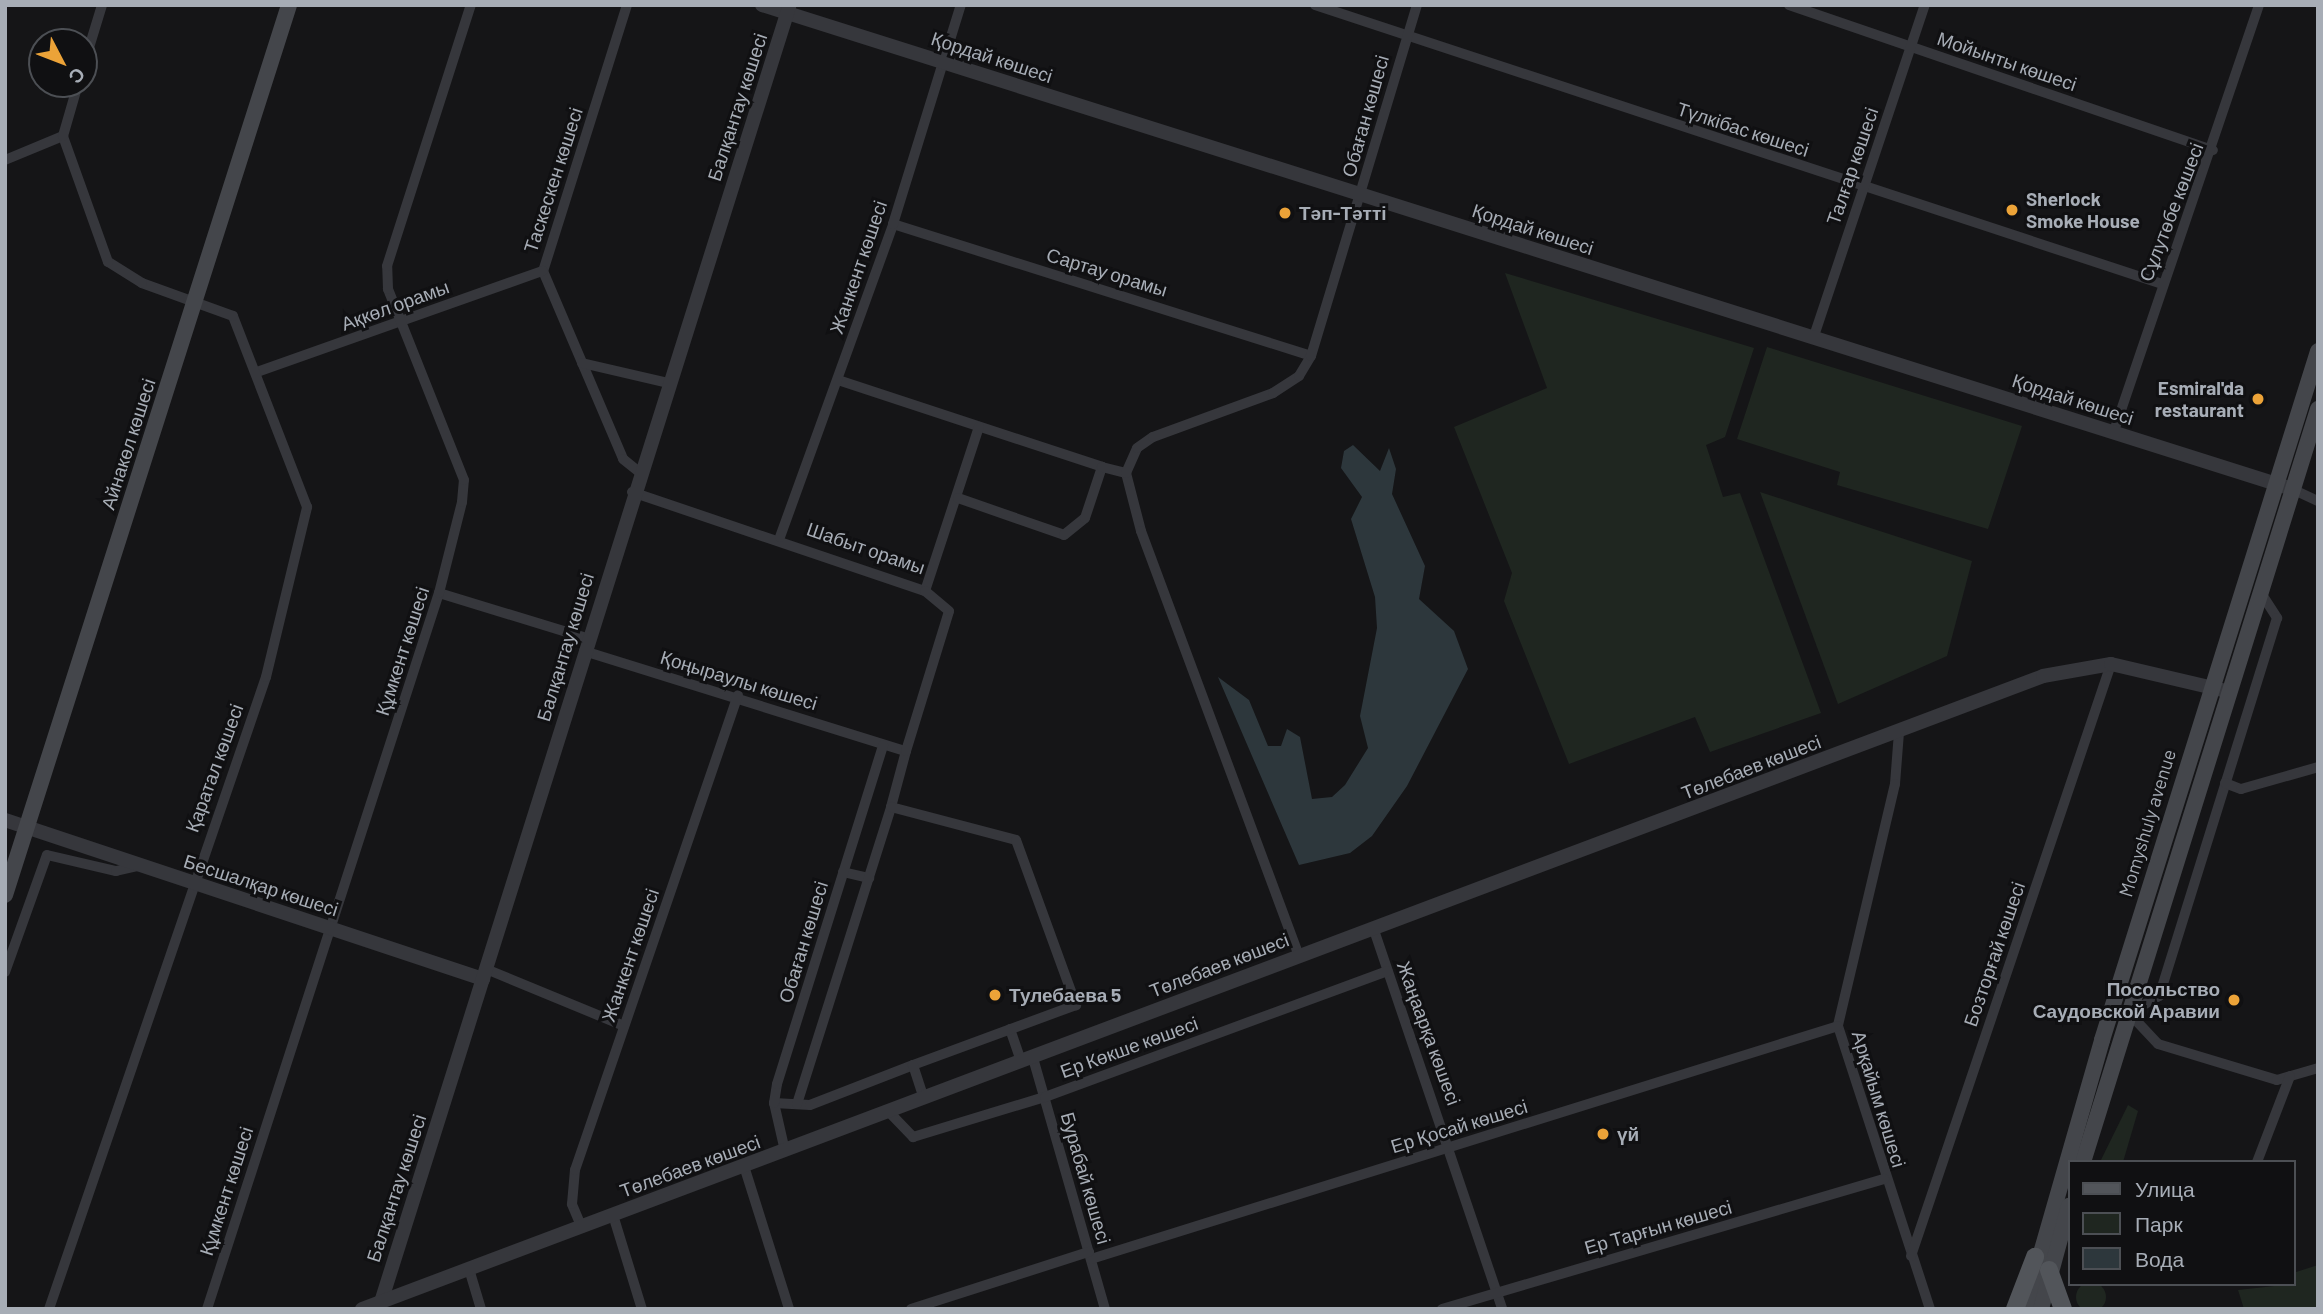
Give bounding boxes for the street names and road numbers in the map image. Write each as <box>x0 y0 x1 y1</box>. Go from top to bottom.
street label: Мойынты көшесі <box>1934 26 2080 96</box>
street label: Қордай көшесі <box>928 27 1056 87</box>
street label: Балқантау көшесі <box>702 30 772 184</box>
street label: Обаған көшесі <box>1337 52 1393 180</box>
street label: Түлкібас көшесі <box>1674 97 1812 161</box>
street label: Талғар көшесі <box>1821 104 1883 228</box>
street label: Таскескен көшесі <box>519 105 587 255</box>
street label: Сұлутөбе көшесі <box>2134 140 2208 284</box>
street label: Жанкент көшесі <box>825 197 891 337</box>
street label: Қордай көшесі <box>1469 199 1597 259</box>
street label: Сартау орамы <box>1044 243 1170 301</box>
street label: Ақкөл орамы <box>338 275 452 335</box>
street label: Қордай көшесі <box>2009 369 2137 429</box>
street label: Айнакөл көшесі <box>96 376 160 512</box>
street label: Шабыт орамы <box>804 517 928 579</box>
street label: Балқантау көшесі <box>532 570 598 724</box>
street label: Құмкент көшесі <box>370 584 434 718</box>
street label: Қоңыраулы көшесі <box>658 645 820 715</box>
street label: Қаратал көшесі <box>180 701 248 835</box>
street label: Төлебаев көшесі <box>1678 730 1824 804</box>
street label: Momyshuly avenue <box>2114 746 2180 900</box>
street label: Бесшалқар көшесі <box>181 849 341 921</box>
street label: Обаған көшесі <box>774 878 832 1006</box>
street label: Бозторғай көшесі <box>1959 879 2029 1029</box>
street label: Жанкент көшесі <box>597 885 663 1025</box>
street label: Төлебаев көшесі <box>1146 928 1292 1002</box>
street label: Жаңаарқа көшесі <box>1392 958 1466 1108</box>
street label: Ер Көкше көшесі <box>1057 1011 1201 1083</box>
street label: Арқайым көшесі <box>1847 1028 1911 1170</box>
street label: Ер Қосай көшесі <box>1388 1094 1530 1158</box>
street label: Бурабай көшесі <box>1056 1109 1116 1247</box>
street label: Балқантау көшесі <box>361 1111 431 1265</box>
street label: Құмкент көшесі <box>194 1124 258 1258</box>
street label: Төлебаев көшесі <box>617 1130 763 1202</box>
street label: Ер Тарғын көшесі <box>1582 1195 1734 1259</box>

